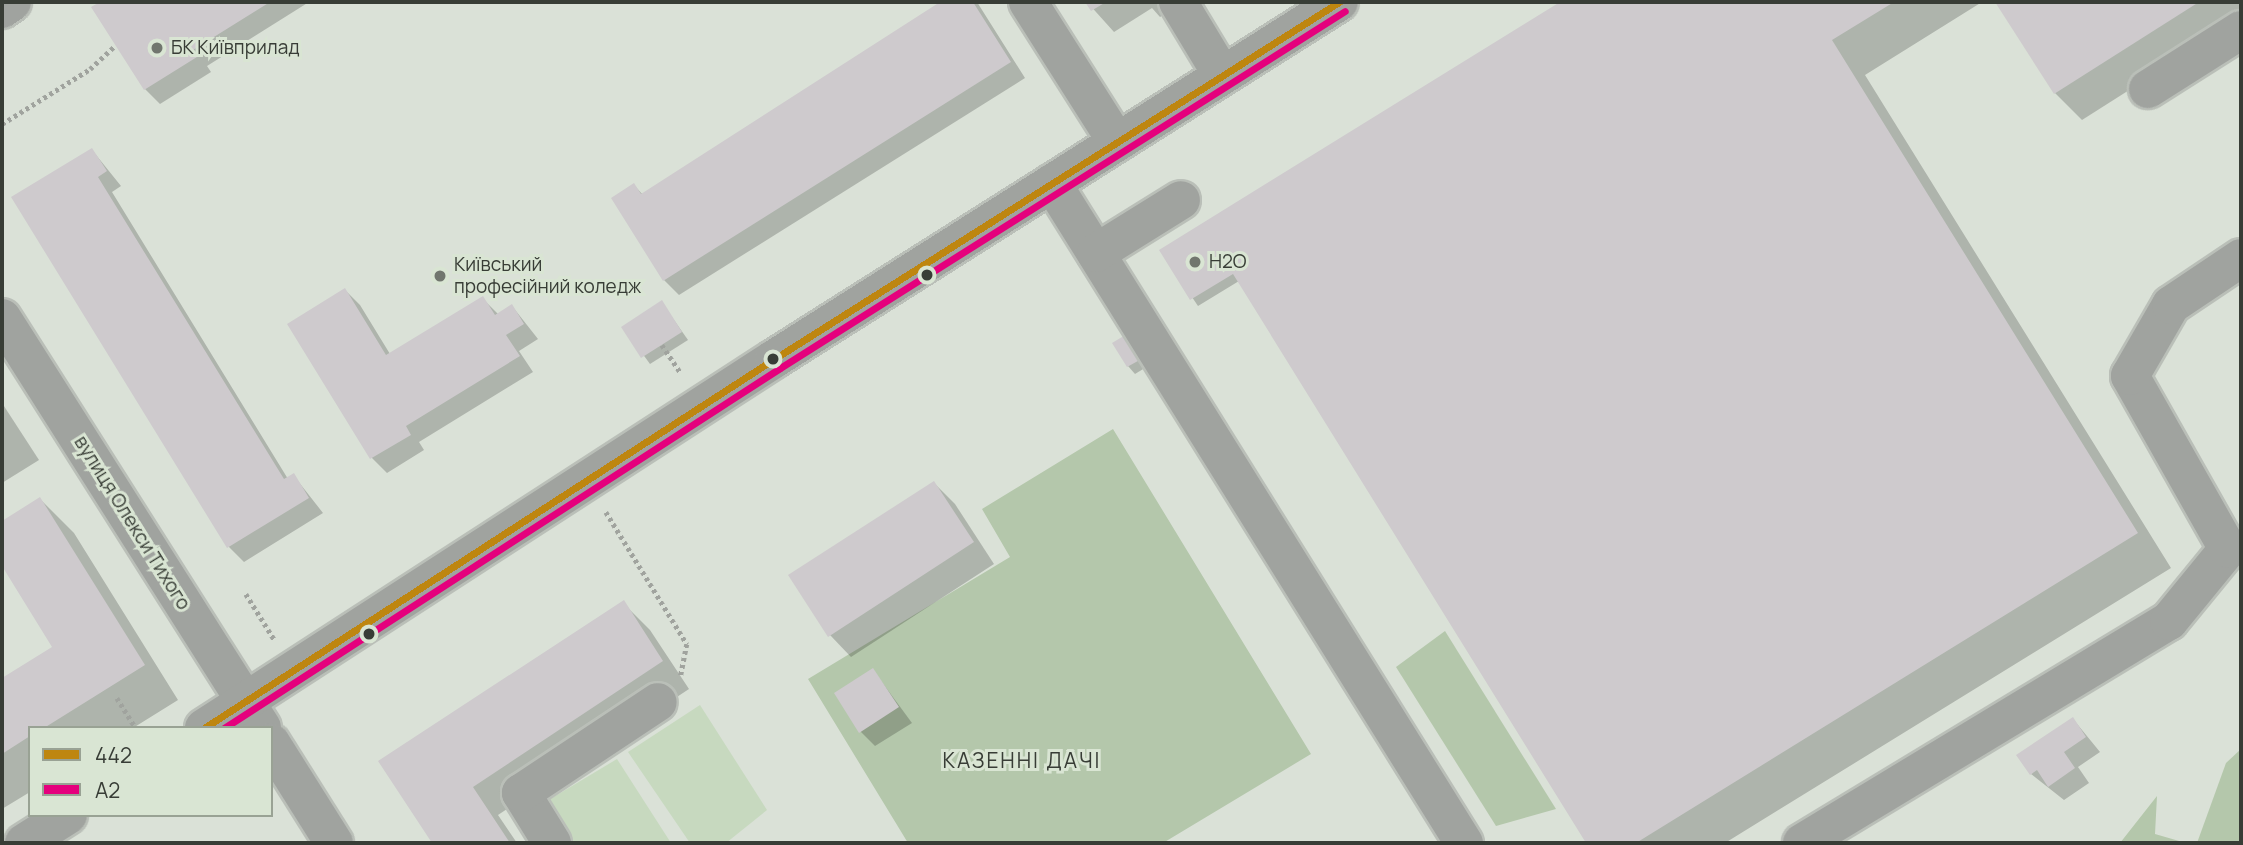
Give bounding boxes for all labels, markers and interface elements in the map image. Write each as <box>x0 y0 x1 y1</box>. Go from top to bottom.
place label: БК Київприлад <box>171 37 300 59</box>
marker: БК Київприлад <box>149 40 165 56</box>
place label: H2O <box>1209 251 1247 273</box>
place label: Київський професійний коледж <box>454 254 641 298</box>
marker: H2O <box>1187 254 1203 270</box>
marker: Київський професійний коледж <box>432 268 448 284</box>
unlabelled marker <box>920 268 934 282</box>
unlabelled marker <box>766 352 780 366</box>
street label: вулиця Олекси Тихого <box>69 432 195 614</box>
unlabelled marker <box>362 627 376 641</box>
legend <box>28 726 273 817</box>
text: 442 <box>95 741 132 769</box>
district label: КАЗЕННІ ДАЧІ <box>944 747 1100 773</box>
text: А2 <box>95 776 120 804</box>

